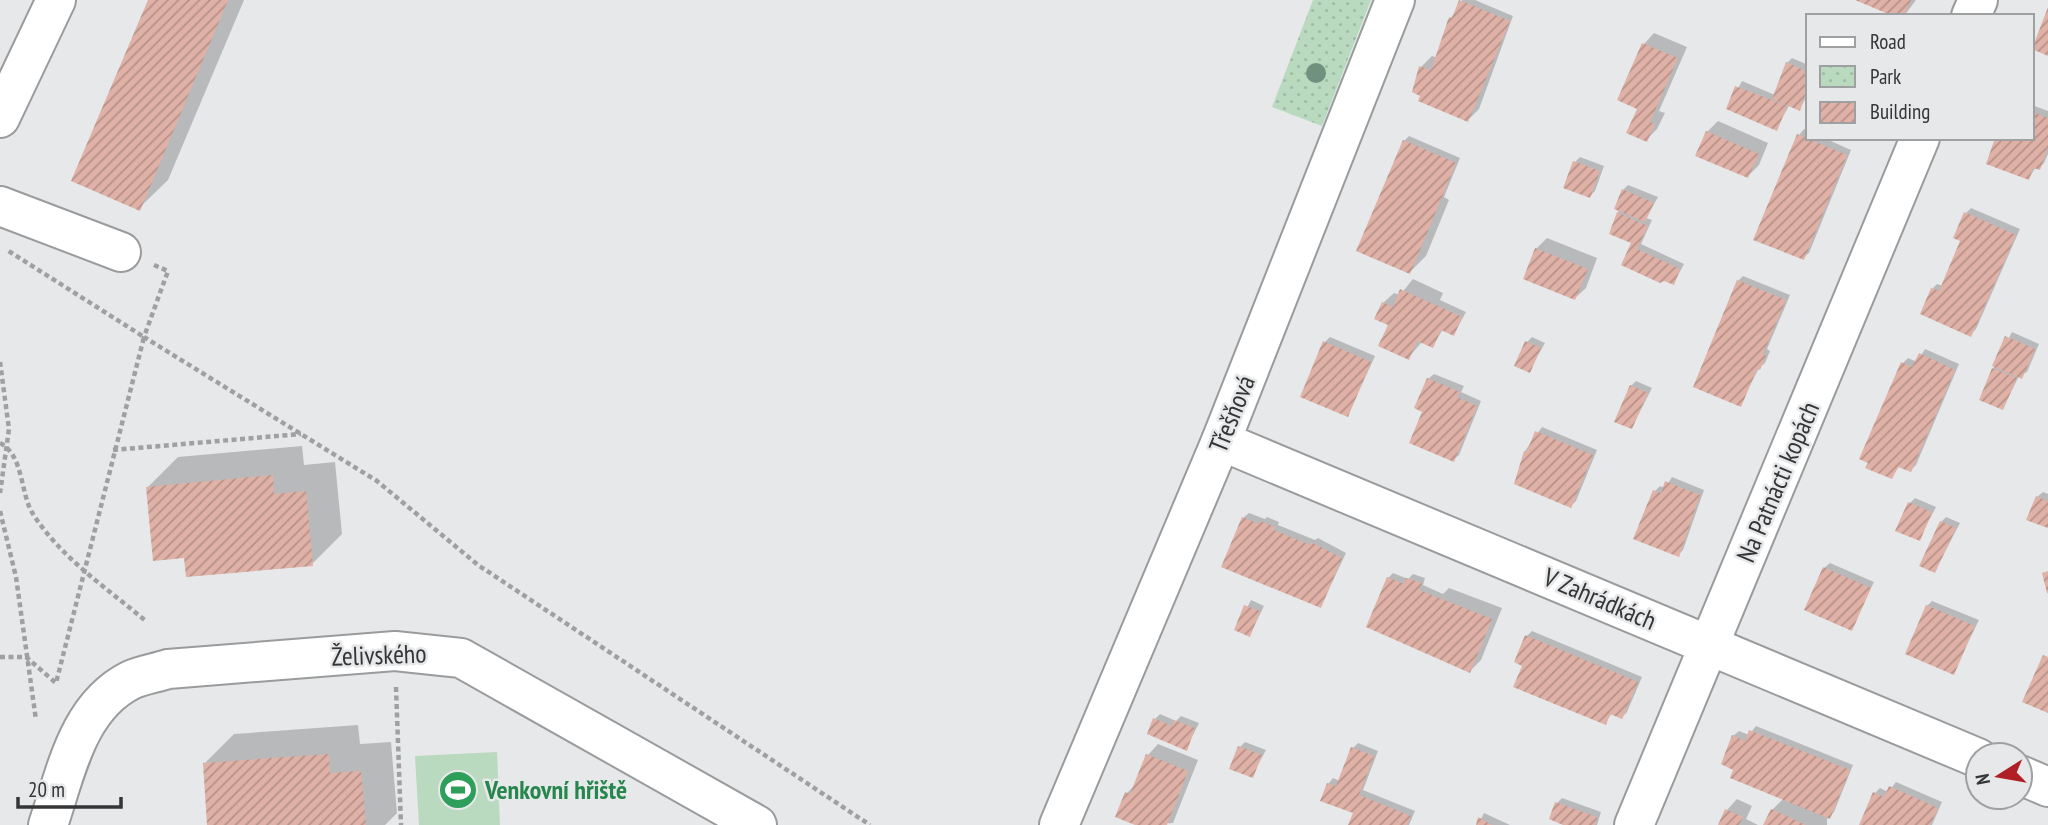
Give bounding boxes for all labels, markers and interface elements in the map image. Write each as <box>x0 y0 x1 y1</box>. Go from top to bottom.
legend <box>1806 14 2034 140</box>
text: Road <box>1870 28 1906 55</box>
text: Park <box>1870 63 1901 90</box>
text: Building <box>1870 98 1930 125</box>
street label: Třešňová <box>1201 370 1262 457</box>
street label: Na Patnácti kopách <box>1729 397 1826 567</box>
street label: V Zahrádkách <box>1538 560 1662 637</box>
street label: Želivského <box>331 636 427 673</box>
north arrow <box>1964 741 2034 811</box>
scale bar <box>18 766 121 810</box>
sports icon: Venkovní hřiště <box>437 769 479 811</box>
text: N <box>1970 772 1995 787</box>
place label: Venkovní hřiště <box>484 773 627 806</box>
text: 20 m <box>28 776 65 803</box>

